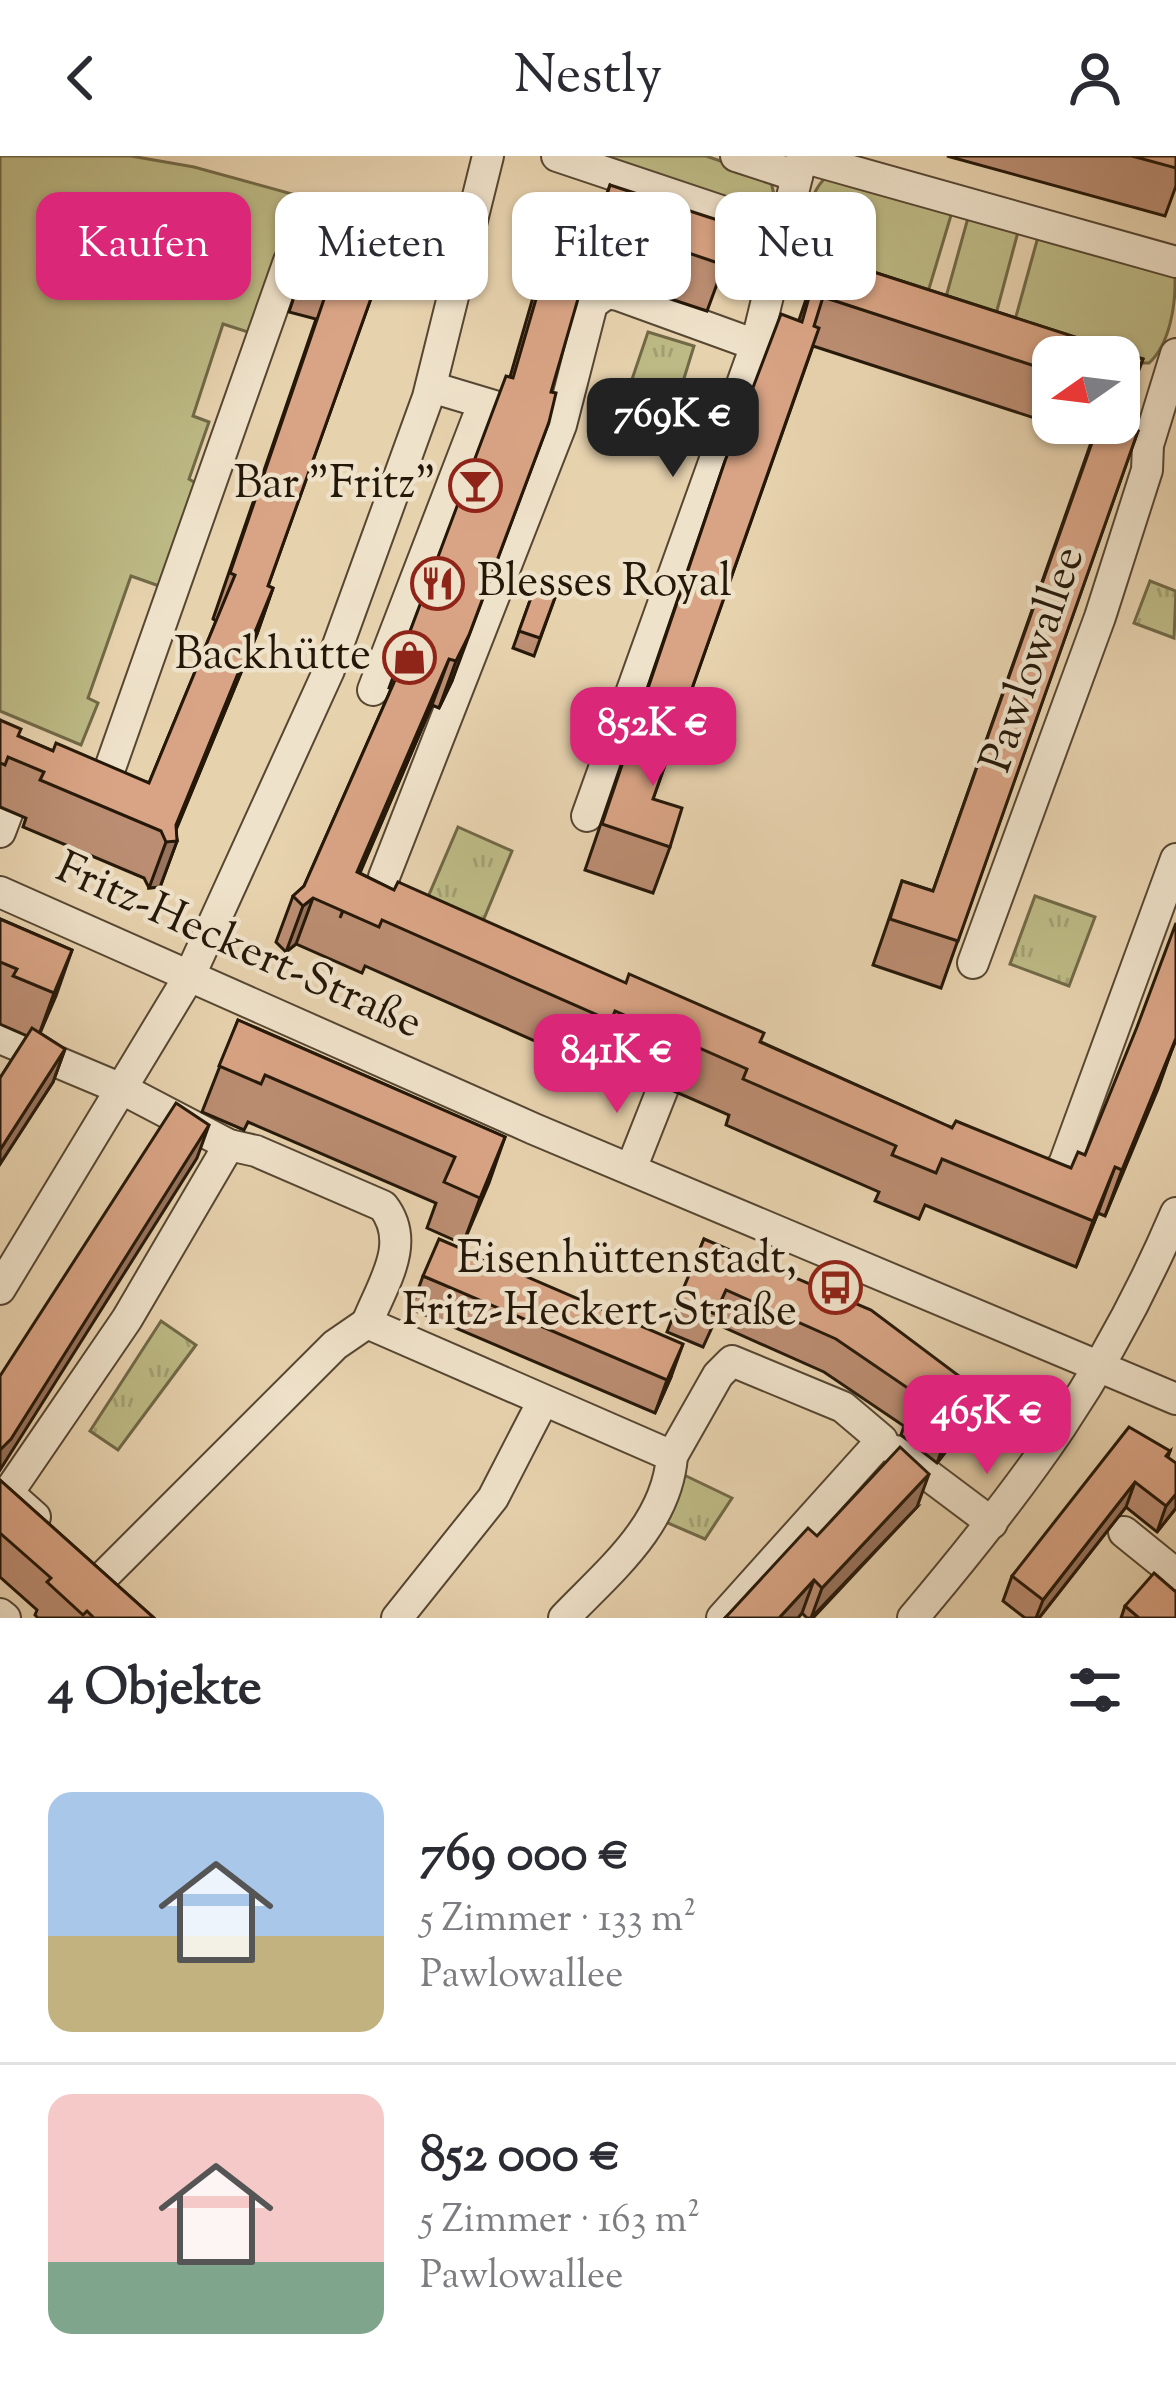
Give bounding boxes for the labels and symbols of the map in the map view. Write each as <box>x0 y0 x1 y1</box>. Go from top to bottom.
north arrow <box>1032 336 1140 444</box>
pin: 769K € <box>575 378 771 480</box>
place label: Bar "Fritz" <box>234 454 436 519</box>
bar icon: Bar "Fritz" <box>447 458 503 514</box>
street label: Pawlowallee <box>966 538 1104 782</box>
place label: Blesses Royal <box>477 552 732 617</box>
restaurant icon: Blesses Royal <box>410 556 466 612</box>
place label: Backhütte <box>174 625 371 690</box>
shop icon: Backhütte <box>382 629 438 685</box>
pin: 852K € <box>555 687 751 789</box>
street label: Fritz-Heckert-Straße <box>44 838 432 1058</box>
pin: 841K € <box>519 1014 715 1116</box>
place label: Eisenhüttenstadt, Fritz-Heckert-Straße <box>402 1229 797 1346</box>
bus stop icon: Eisenhüttenstadt, Fritz-Heckert-Straße <box>808 1259 864 1315</box>
pin: 465K € <box>889 1375 1085 1477</box>

